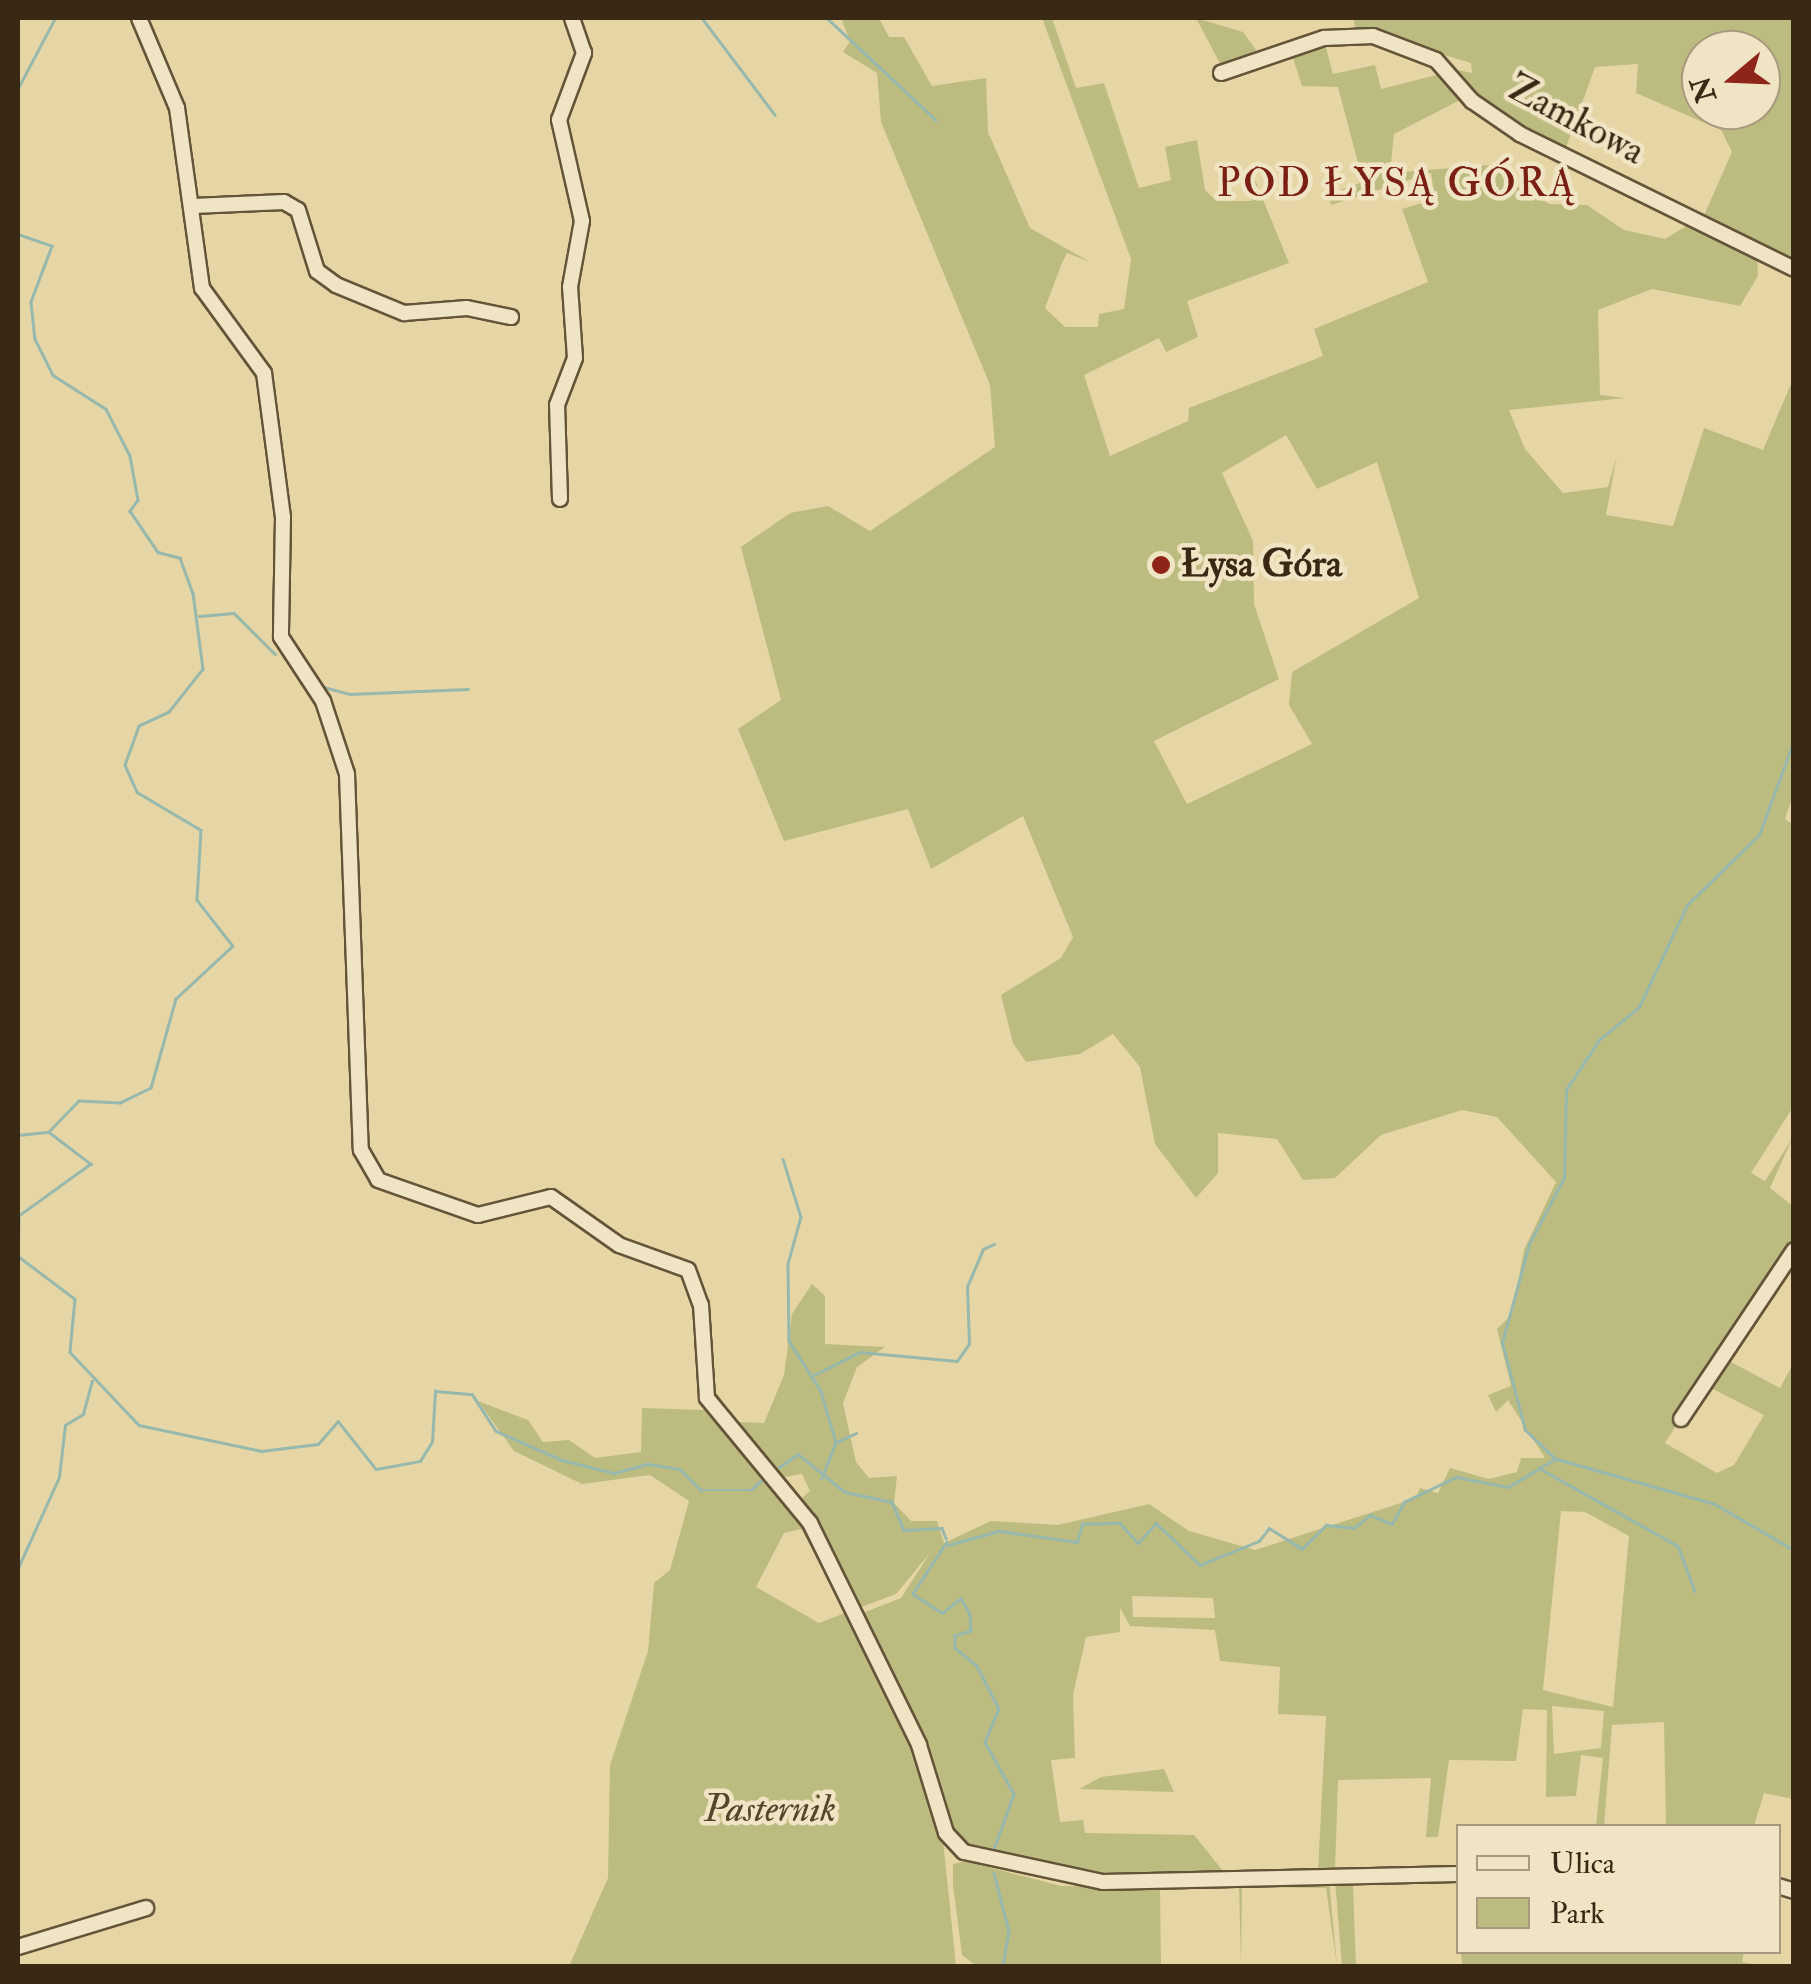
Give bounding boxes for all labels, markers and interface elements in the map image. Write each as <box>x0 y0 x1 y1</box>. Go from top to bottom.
north arrow <box>1681 30 1781 130</box>
street label: Zamkowa <box>1500 65 1652 175</box>
text: N <box>1683 72 1725 107</box>
district label: POD ŁYSĄ GÓRĄ <box>1217 160 1577 208</box>
place label: Łysa Góra <box>1181 542 1342 588</box>
marker: Łysa Góra <box>1150 554 1172 576</box>
park label: Pasternik <box>704 1787 836 1833</box>
legend <box>1456 1824 1781 1954</box>
text: Ulica <box>1550 1845 1615 1882</box>
text: Park <box>1550 1895 1605 1932</box>

